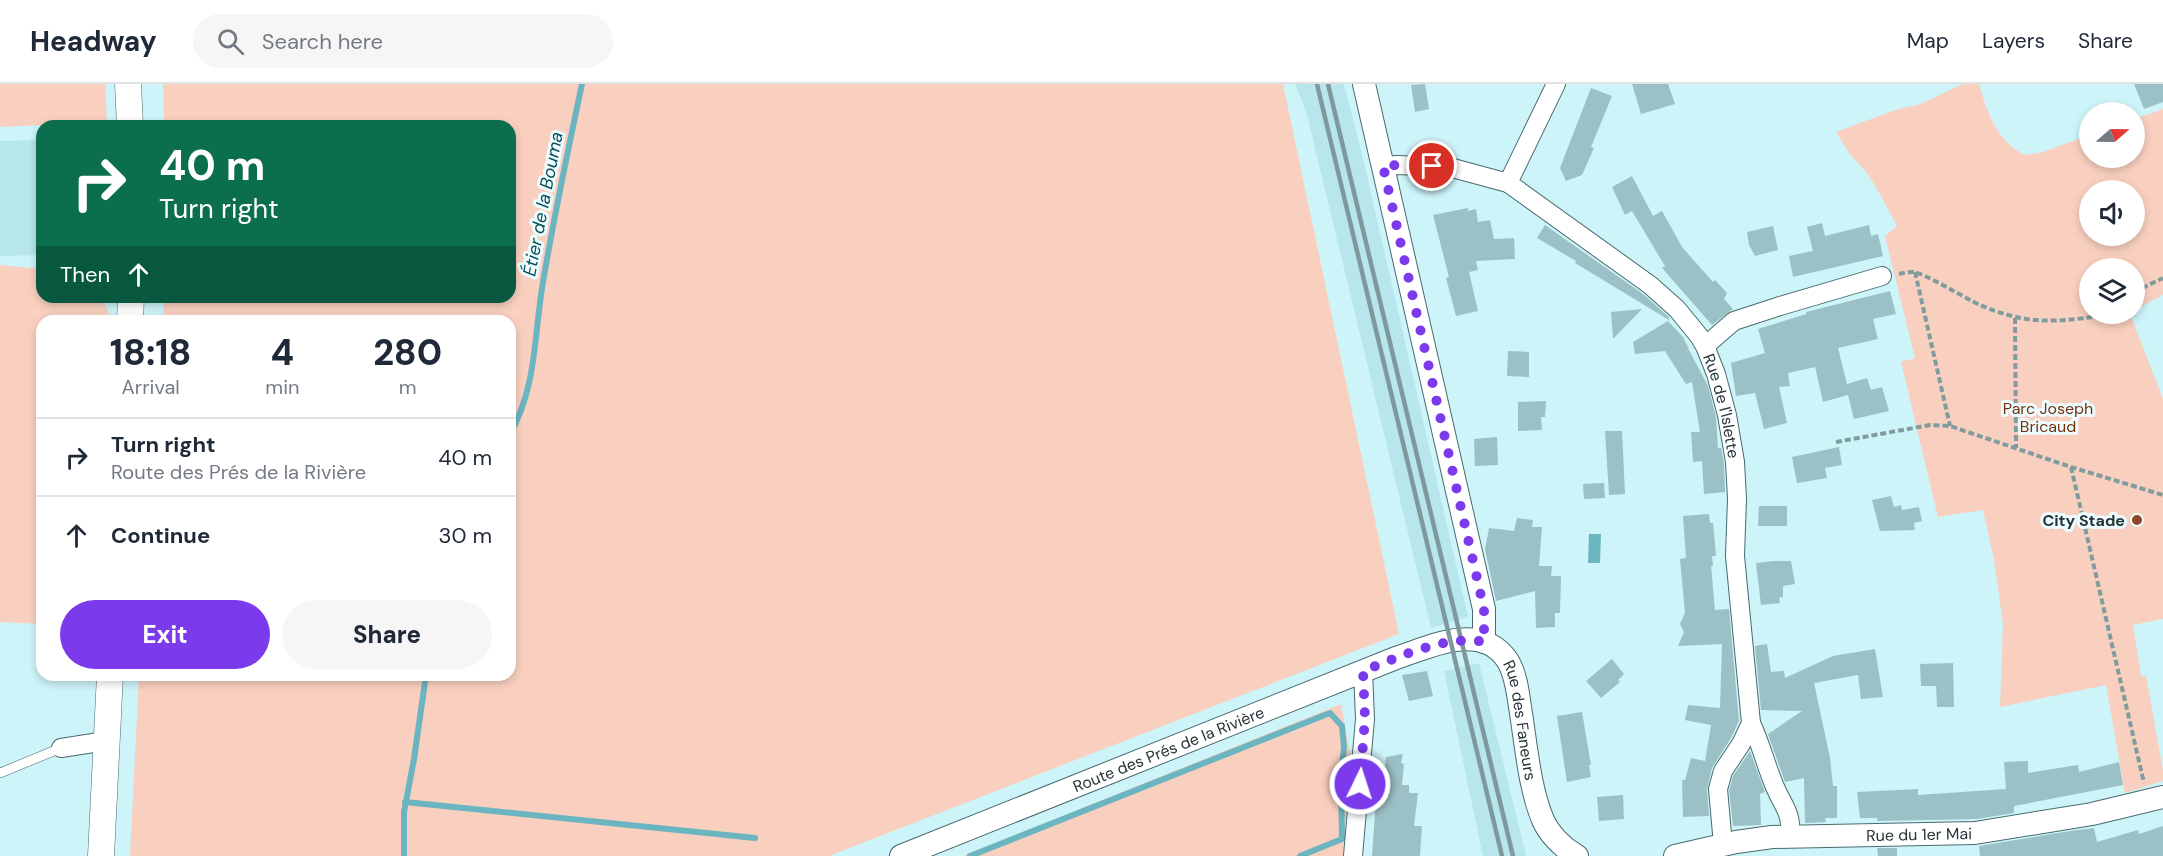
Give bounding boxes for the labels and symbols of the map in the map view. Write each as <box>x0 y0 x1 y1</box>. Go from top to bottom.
north arrow <box>2079 102 2145 168</box>
water label: Étier de la Bouma <box>517 130 569 278</box>
pin <box>1406 140 1457 191</box>
street label: Rue de l'Islette <box>1698 351 1744 460</box>
park label: Parc Joseph Bricaud <box>2003 398 2093 437</box>
place label: City Stade <box>2042 510 2125 531</box>
marker: City Stade <box>2130 513 2144 527</box>
street label: Rue des Faneurs <box>1498 657 1541 782</box>
street label: Route des Prés de la Rivière <box>1070 702 1267 797</box>
position arrow <box>1328 752 1392 816</box>
street label: Rue du 1er Mai <box>1866 823 1972 846</box>

